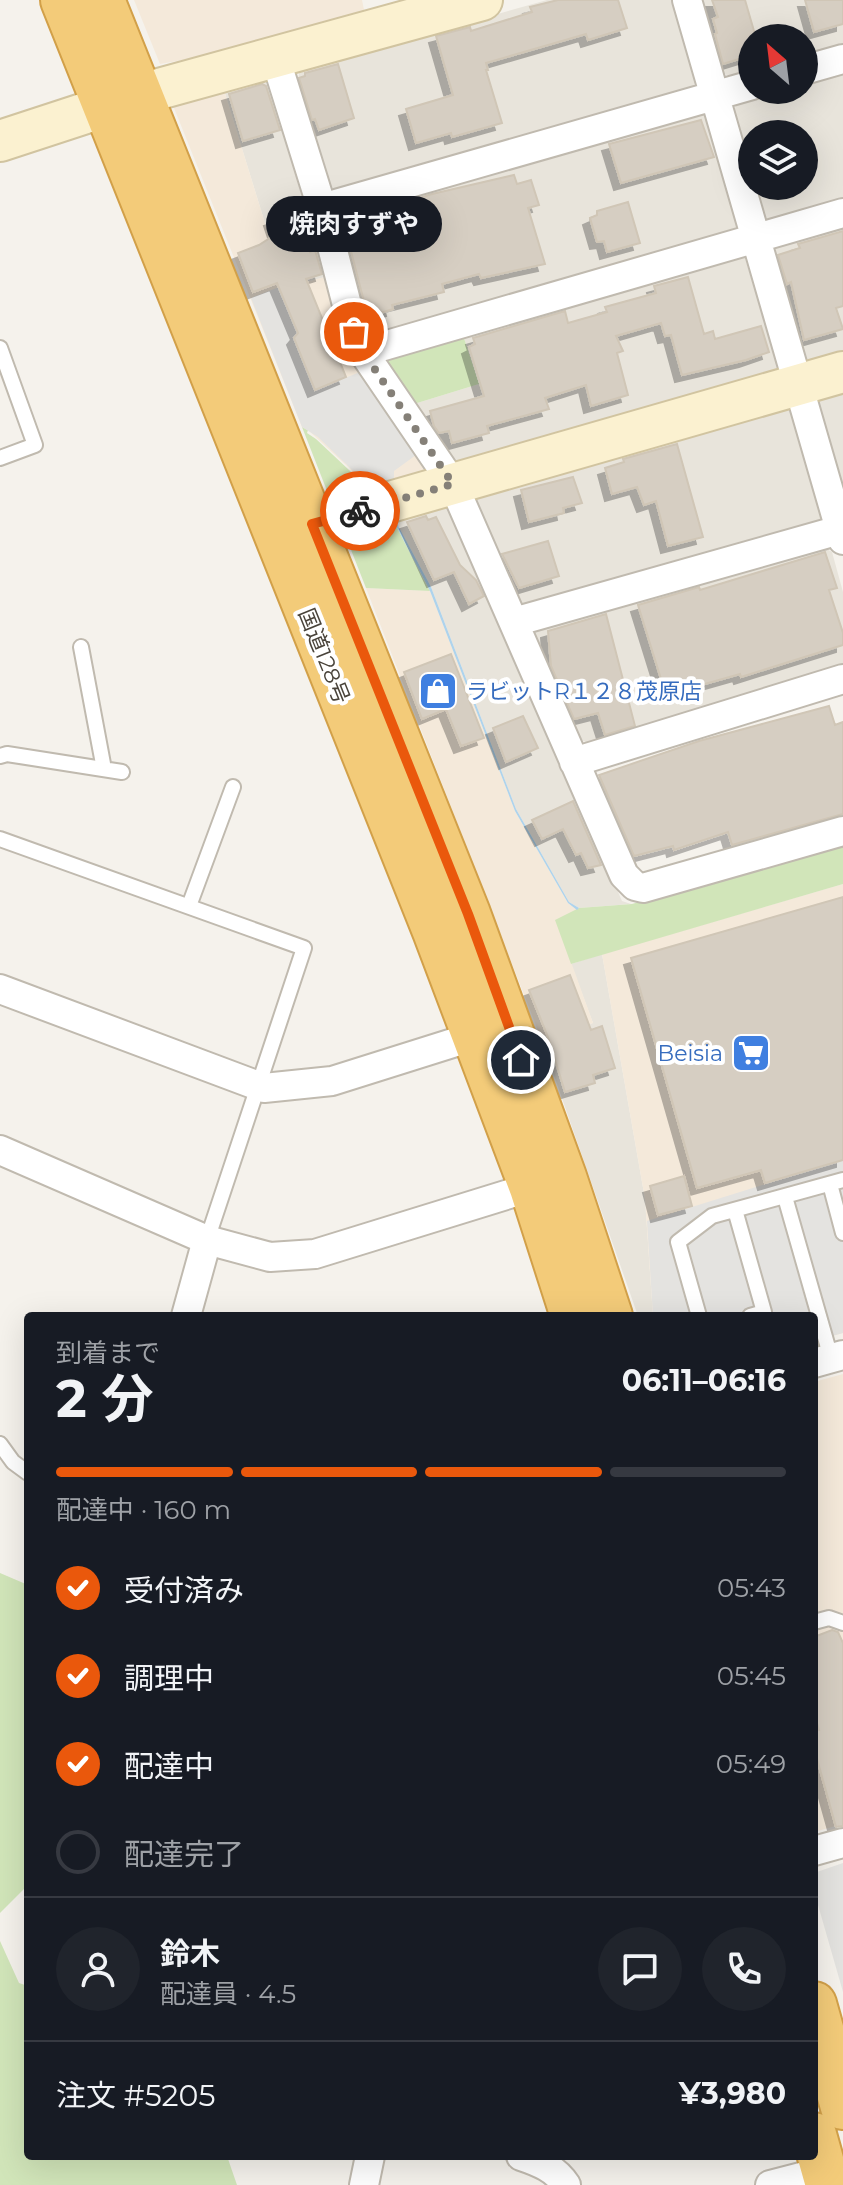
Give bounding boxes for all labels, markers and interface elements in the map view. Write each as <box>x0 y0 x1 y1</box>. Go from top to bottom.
north arrow <box>738 24 818 104</box>
map controls <box>738 24 818 200</box>
button: layers <box>738 120 818 200</box>
callout: 焼肉すずや <box>266 196 442 252</box>
text: 焼肉すずや <box>289 208 419 240</box>
pin <box>320 298 388 366</box>
icon: bag <box>332 310 376 354</box>
courier <box>320 471 400 551</box>
icon: bike <box>338 489 382 533</box>
street label: 国道128号 <box>293 604 355 708</box>
shop icon: ラビットR１２８茂原店 <box>417 670 459 712</box>
place label: ラビットR１２８茂原店 <box>466 678 702 705</box>
pin <box>487 1026 555 1094</box>
supermarket icon: Beisia <box>730 1032 772 1074</box>
icon: home <box>499 1038 543 1082</box>
place label: Beisia <box>658 1040 723 1067</box>
text: 到着まで <box>56 1337 160 1369</box>
text: 06:11–06:16 <box>622 1362 786 1399</box>
text: 2 分 <box>56 1367 153 1430</box>
text: 配達中 · 160 m <box>56 1494 231 1526</box>
icon: check <box>56 1566 100 1610</box>
text: 受付済み <box>124 1572 244 1609</box>
text: 05:43 <box>717 1572 786 1604</box>
icon: check <box>56 1654 100 1698</box>
text: 調理中 <box>124 1660 214 1697</box>
text: 05:45 <box>717 1660 786 1692</box>
icon: check <box>56 1742 100 1786</box>
text: 配達中 <box>124 1748 214 1785</box>
text: 05:49 <box>716 1748 786 1780</box>
text: 配達完了 <box>124 1836 244 1873</box>
button: person <box>56 1927 140 2011</box>
button: chat <box>598 1927 682 2011</box>
button: phone <box>702 1927 786 2011</box>
text: 鈴木 <box>160 1935 220 1972</box>
text: 配達員 · 4.5 <box>160 1978 296 2010</box>
text: ¥3,980 <box>679 2075 786 2112</box>
text: 注文 #5205 <box>56 2077 215 2114</box>

